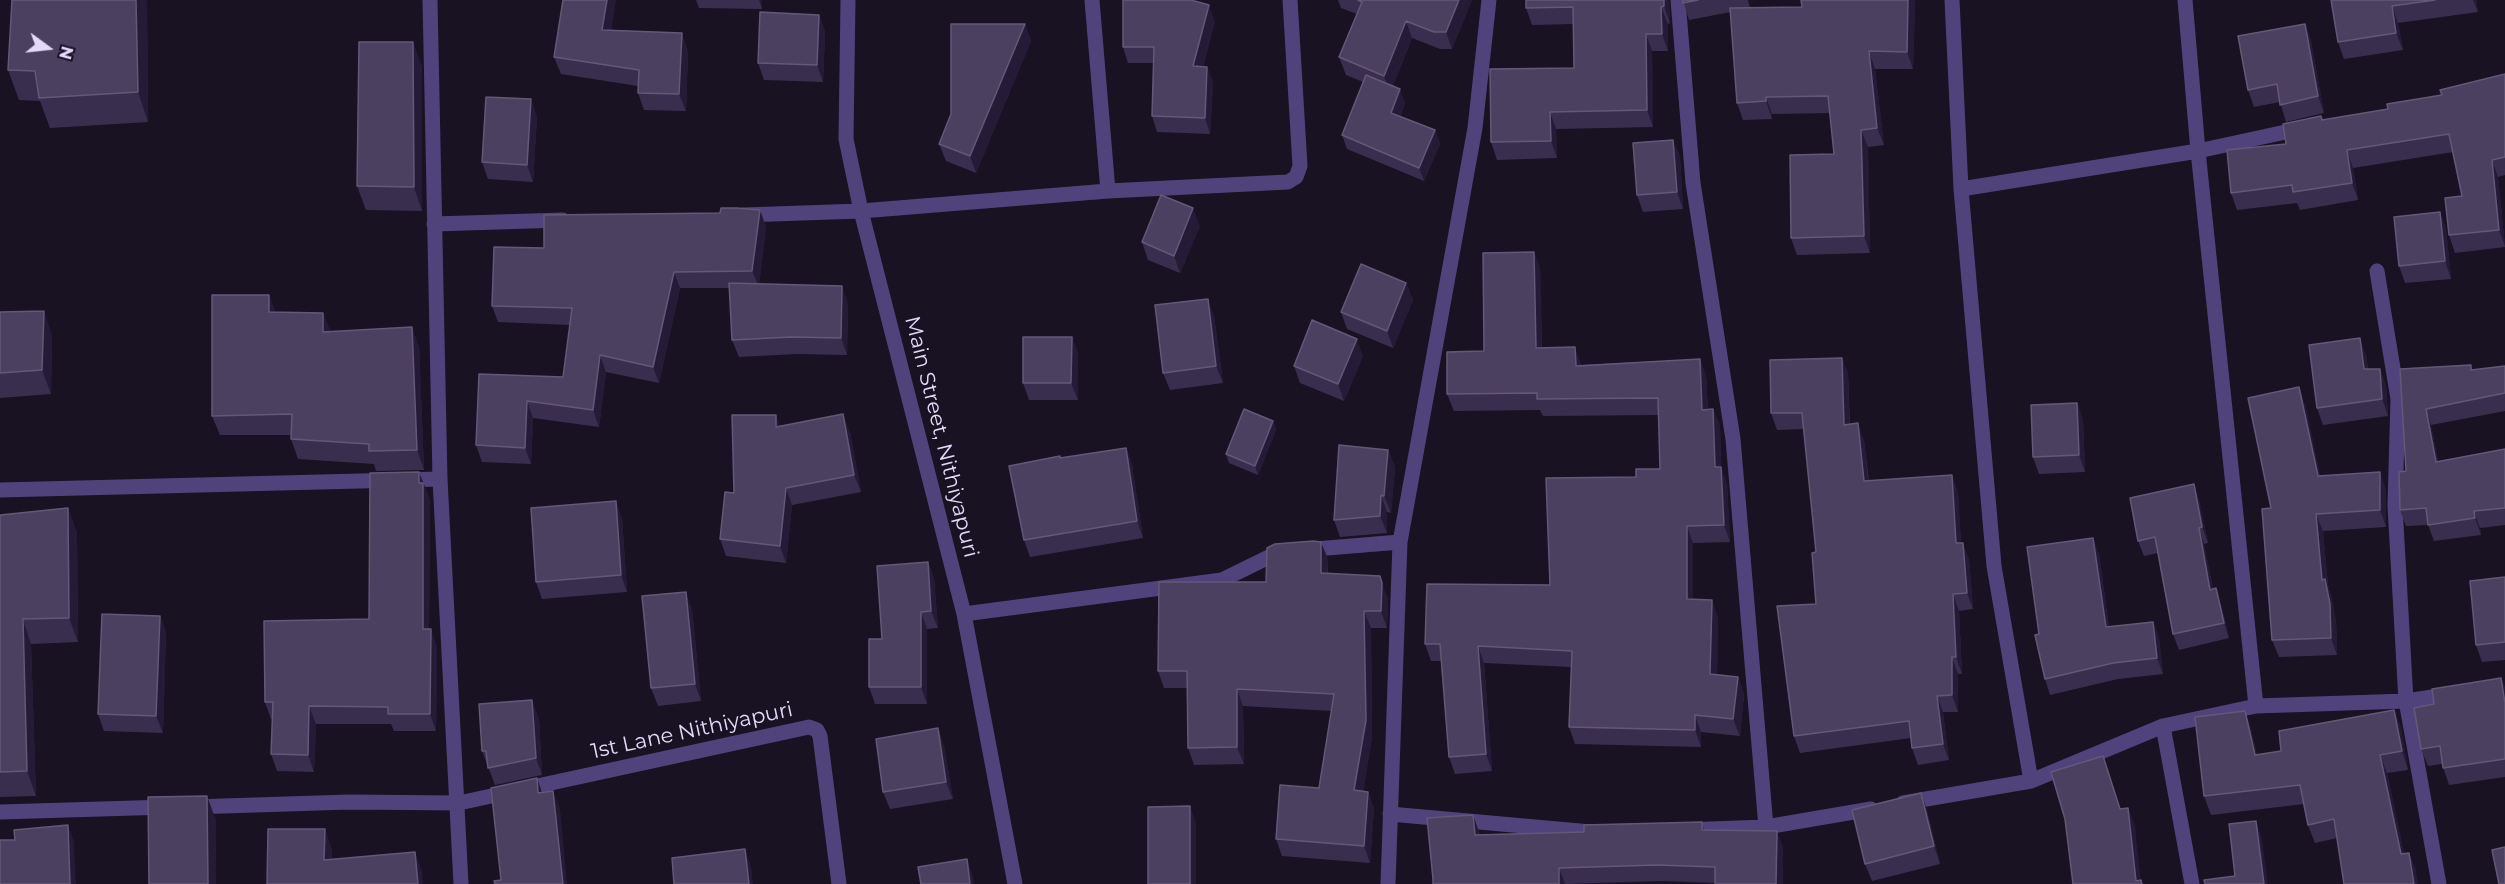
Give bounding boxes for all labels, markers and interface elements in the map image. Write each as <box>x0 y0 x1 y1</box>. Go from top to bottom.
north arrow <box>18 18 78 78</box>
text: N <box>55 44 77 61</box>
street label: Main Street, Nithiyapuri <box>899 314 983 560</box>
street label: 1st Lane Nithiyapuri <box>589 697 795 765</box>

